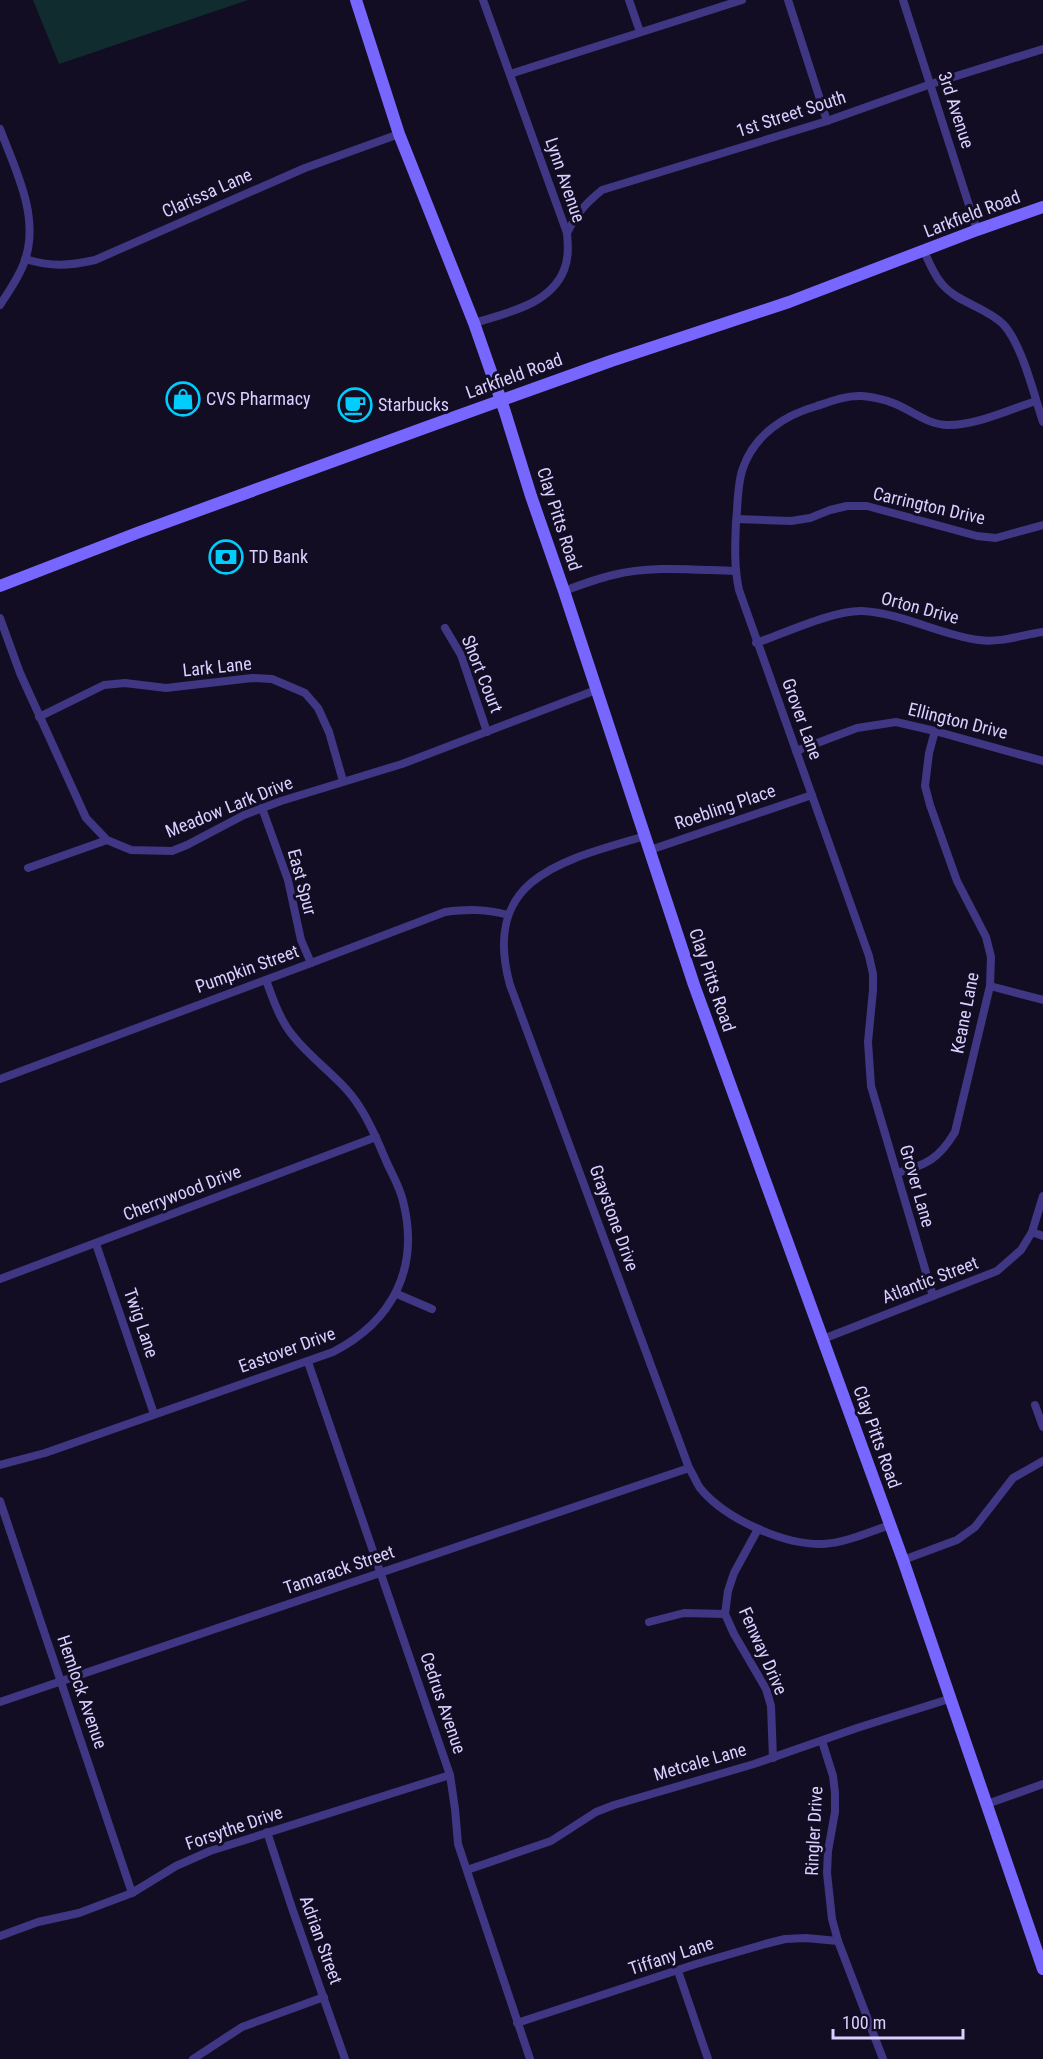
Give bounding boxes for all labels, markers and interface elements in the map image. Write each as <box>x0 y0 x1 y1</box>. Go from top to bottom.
street label: 3rd Avenue <box>934 69 979 151</box>
street label: 1st Street South <box>733 86 848 141</box>
street label: Lynn Avenue <box>541 135 590 225</box>
street label: Clarissa Lane <box>159 163 255 222</box>
street label: Larkfield Road <box>921 186 1023 242</box>
street label: Larkfield Road <box>463 348 565 403</box>
shop icon: CVS Pharmacy <box>165 381 201 417</box>
cafe icon: Starbucks <box>337 387 373 423</box>
place label: CVS Pharmacy <box>206 388 311 409</box>
place label: Starbucks <box>378 394 449 415</box>
street label: Clay Pitts Road <box>533 464 586 573</box>
street label: Carrington Drive <box>871 482 987 529</box>
bank icon: TD Bank <box>208 539 244 575</box>
place label: TD Bank <box>249 546 308 567</box>
street label: Orton Drive <box>879 587 961 628</box>
street label: Short Court <box>457 632 507 716</box>
street label: Lark Lane <box>181 652 252 681</box>
street label: Grover Lane <box>778 675 827 762</box>
street label: Ellington Drive <box>906 698 1010 743</box>
street label: Meadow Lark Drive <box>162 771 295 842</box>
street label: Roebling Place <box>672 779 778 834</box>
street label: East Spur <box>284 846 322 918</box>
street label: Clay Pitts Road <box>685 926 740 1034</box>
street label: Pumpkin Street <box>192 940 301 997</box>
street label: Keane Lane <box>946 971 983 1055</box>
street label: Grover Lane <box>896 1142 939 1230</box>
street label: Cherrywood Drive <box>120 1160 244 1225</box>
street label: Graystone Drive <box>586 1162 643 1274</box>
street label: Atlantic Street <box>879 1252 981 1307</box>
street label: Twig Lane <box>120 1285 163 1360</box>
street label: Eastover Drive <box>236 1322 338 1377</box>
street label: Clay Pitts Road <box>849 1383 906 1491</box>
street label: Tamarack Street <box>281 1541 397 1598</box>
street label: Fenway Drive <box>735 1604 792 1698</box>
street label: Hemlock Avenue <box>53 1632 112 1751</box>
street label: Cedrus Avenue <box>416 1649 471 1756</box>
street label: Metcale Lane <box>651 1738 749 1785</box>
street label: Ringler Drive <box>801 1786 826 1876</box>
street label: Forsythe Drive <box>183 1801 285 1854</box>
street label: Adrian Street <box>296 1893 347 1987</box>
street label: Tiffany Lane <box>626 1932 716 1979</box>
scale bar <box>833 2002 964 2040</box>
text: 100 m <box>842 2012 886 2033</box>

